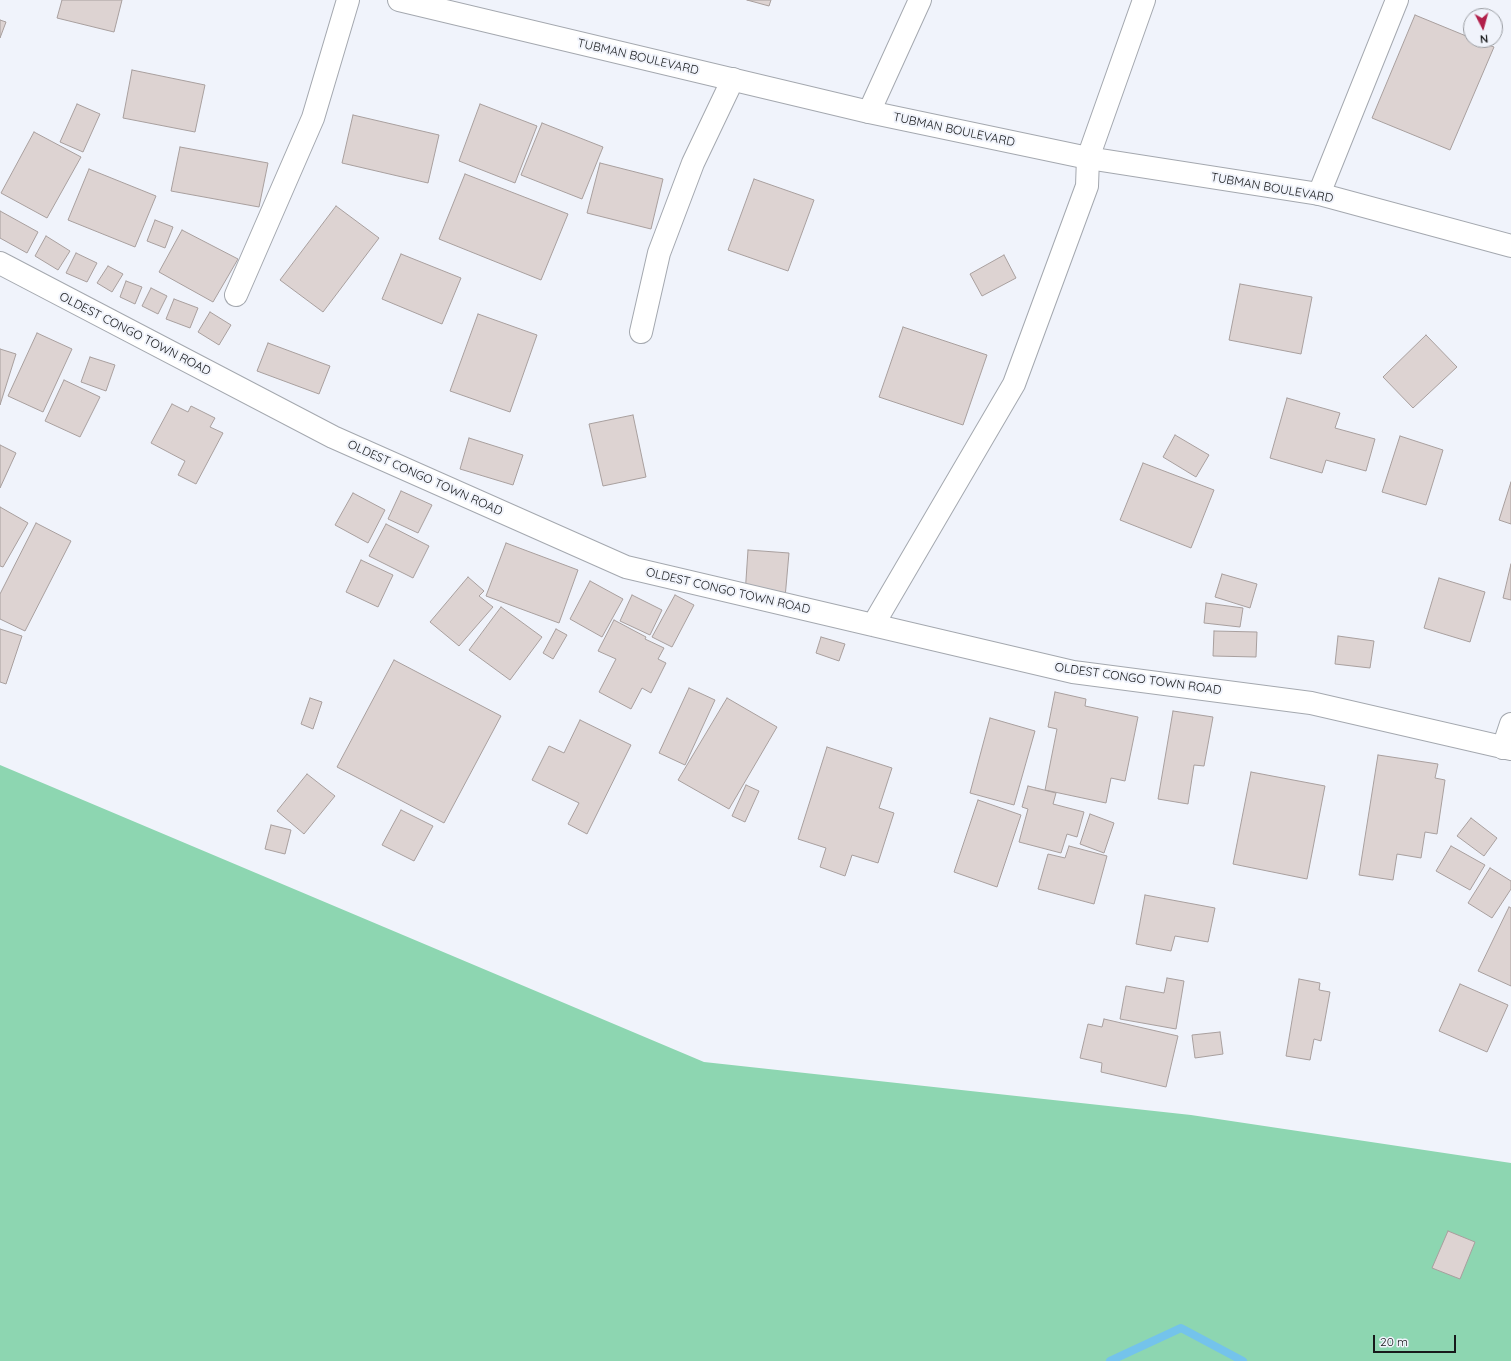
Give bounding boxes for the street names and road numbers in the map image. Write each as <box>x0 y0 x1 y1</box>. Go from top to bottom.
street label: TUBMAN BOULEVARD <box>576 36 700 78</box>
street label: TUBMAN BOULEVARD <box>892 110 1016 150</box>
street label: TUBMAN BOULEVARD <box>1210 170 1334 206</box>
street label: OLDEST CONGO TOWN ROAD <box>57 289 213 379</box>
street label: OLDEST CONGO TOWN ROAD <box>345 437 505 519</box>
street label: OLDEST CONGO TOWN ROAD <box>645 565 811 617</box>
street label: OLDEST CONGO TOWN ROAD <box>1054 660 1222 698</box>

